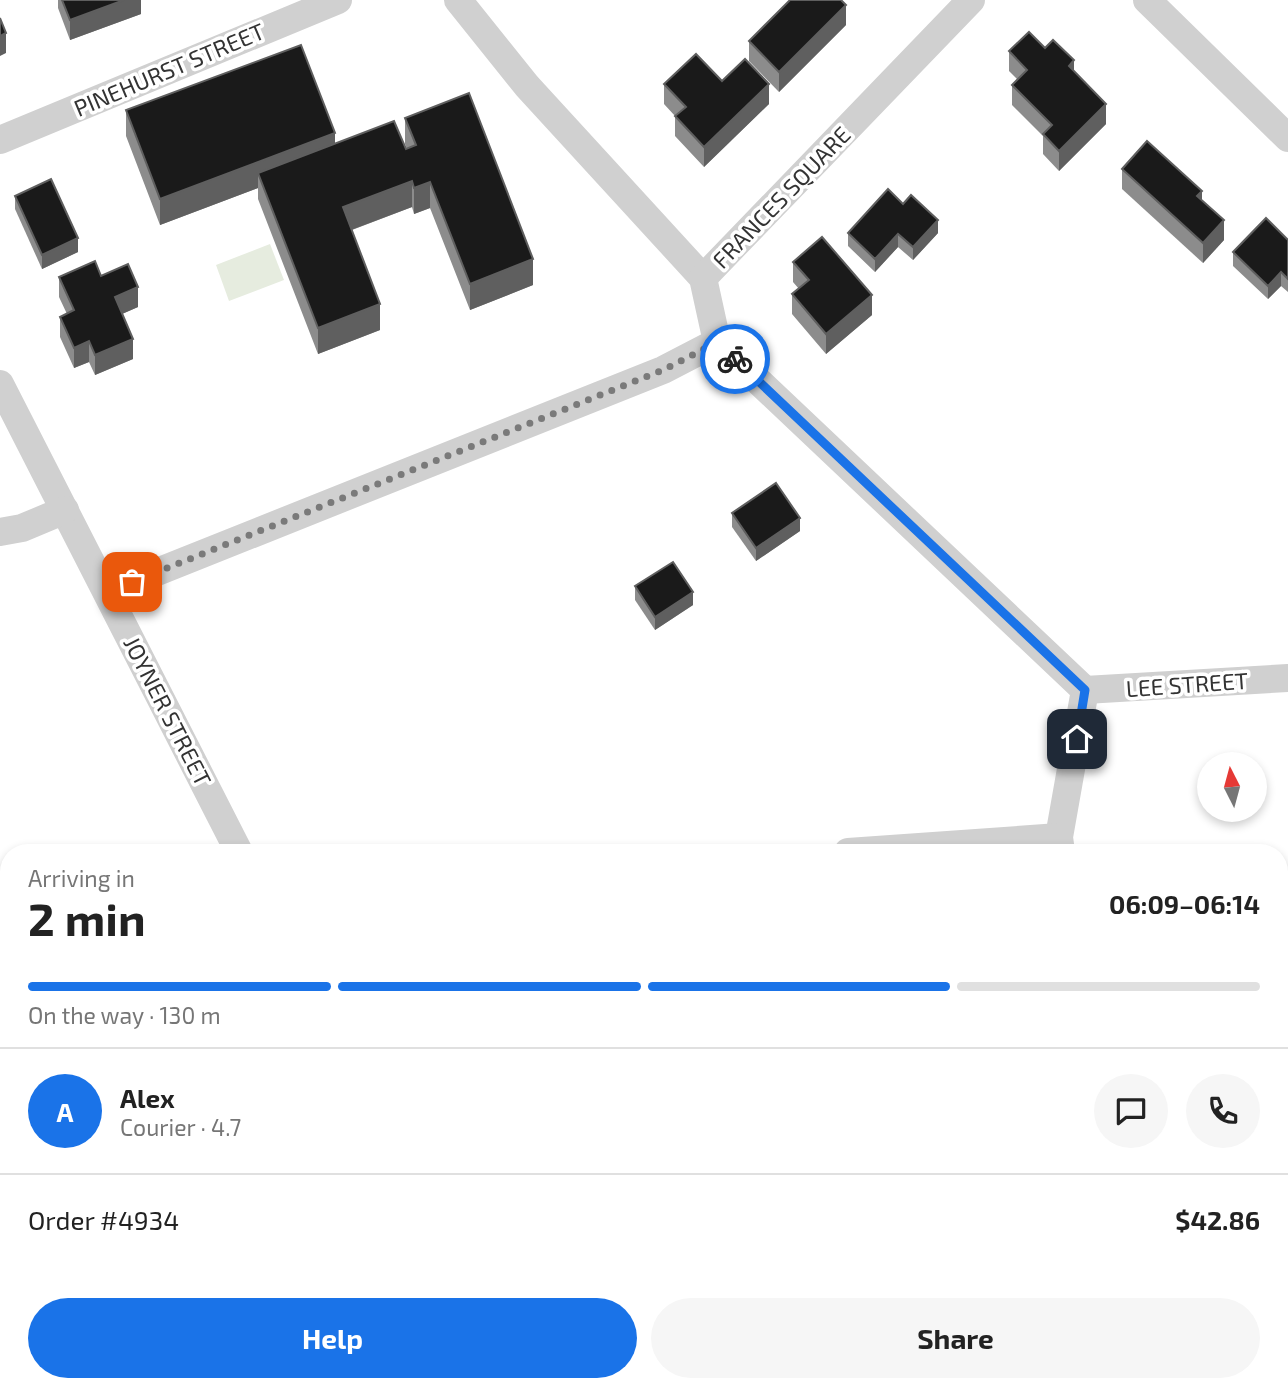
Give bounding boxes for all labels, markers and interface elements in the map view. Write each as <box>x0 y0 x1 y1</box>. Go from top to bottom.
street label: PINEHURST STREET <box>70 16 268 122</box>
street label: FRANCES SQUARE <box>706 120 856 274</box>
courier <box>700 324 770 394</box>
icon: bike <box>716 340 754 378</box>
pin <box>102 552 162 612</box>
icon: bag <box>113 563 151 601</box>
street label: JOYNER STREET <box>118 632 218 790</box>
street label: LEE STREET <box>1125 666 1249 702</box>
pin <box>1047 709 1107 769</box>
icon: home <box>1058 720 1096 758</box>
north arrow <box>1197 752 1267 822</box>
map controls <box>1197 752 1267 822</box>
text: Arriving in <box>28 864 135 892</box>
text: 06:09–06:14 <box>1109 888 1260 919</box>
text: 2 min <box>28 890 146 945</box>
text: On the way · 130 m <box>28 1001 221 1029</box>
button: chat <box>1094 1074 1168 1148</box>
button: phone <box>1186 1074 1260 1148</box>
text: Alex <box>120 1082 175 1113</box>
text: A <box>57 1096 73 1127</box>
text: Courier · 4.7 <box>120 1113 241 1141</box>
text: Order #4934 <box>28 1204 179 1235</box>
text: $42.86 <box>1175 1204 1260 1235</box>
button: Help <box>28 1298 637 1378</box>
button: Share <box>651 1298 1260 1378</box>

